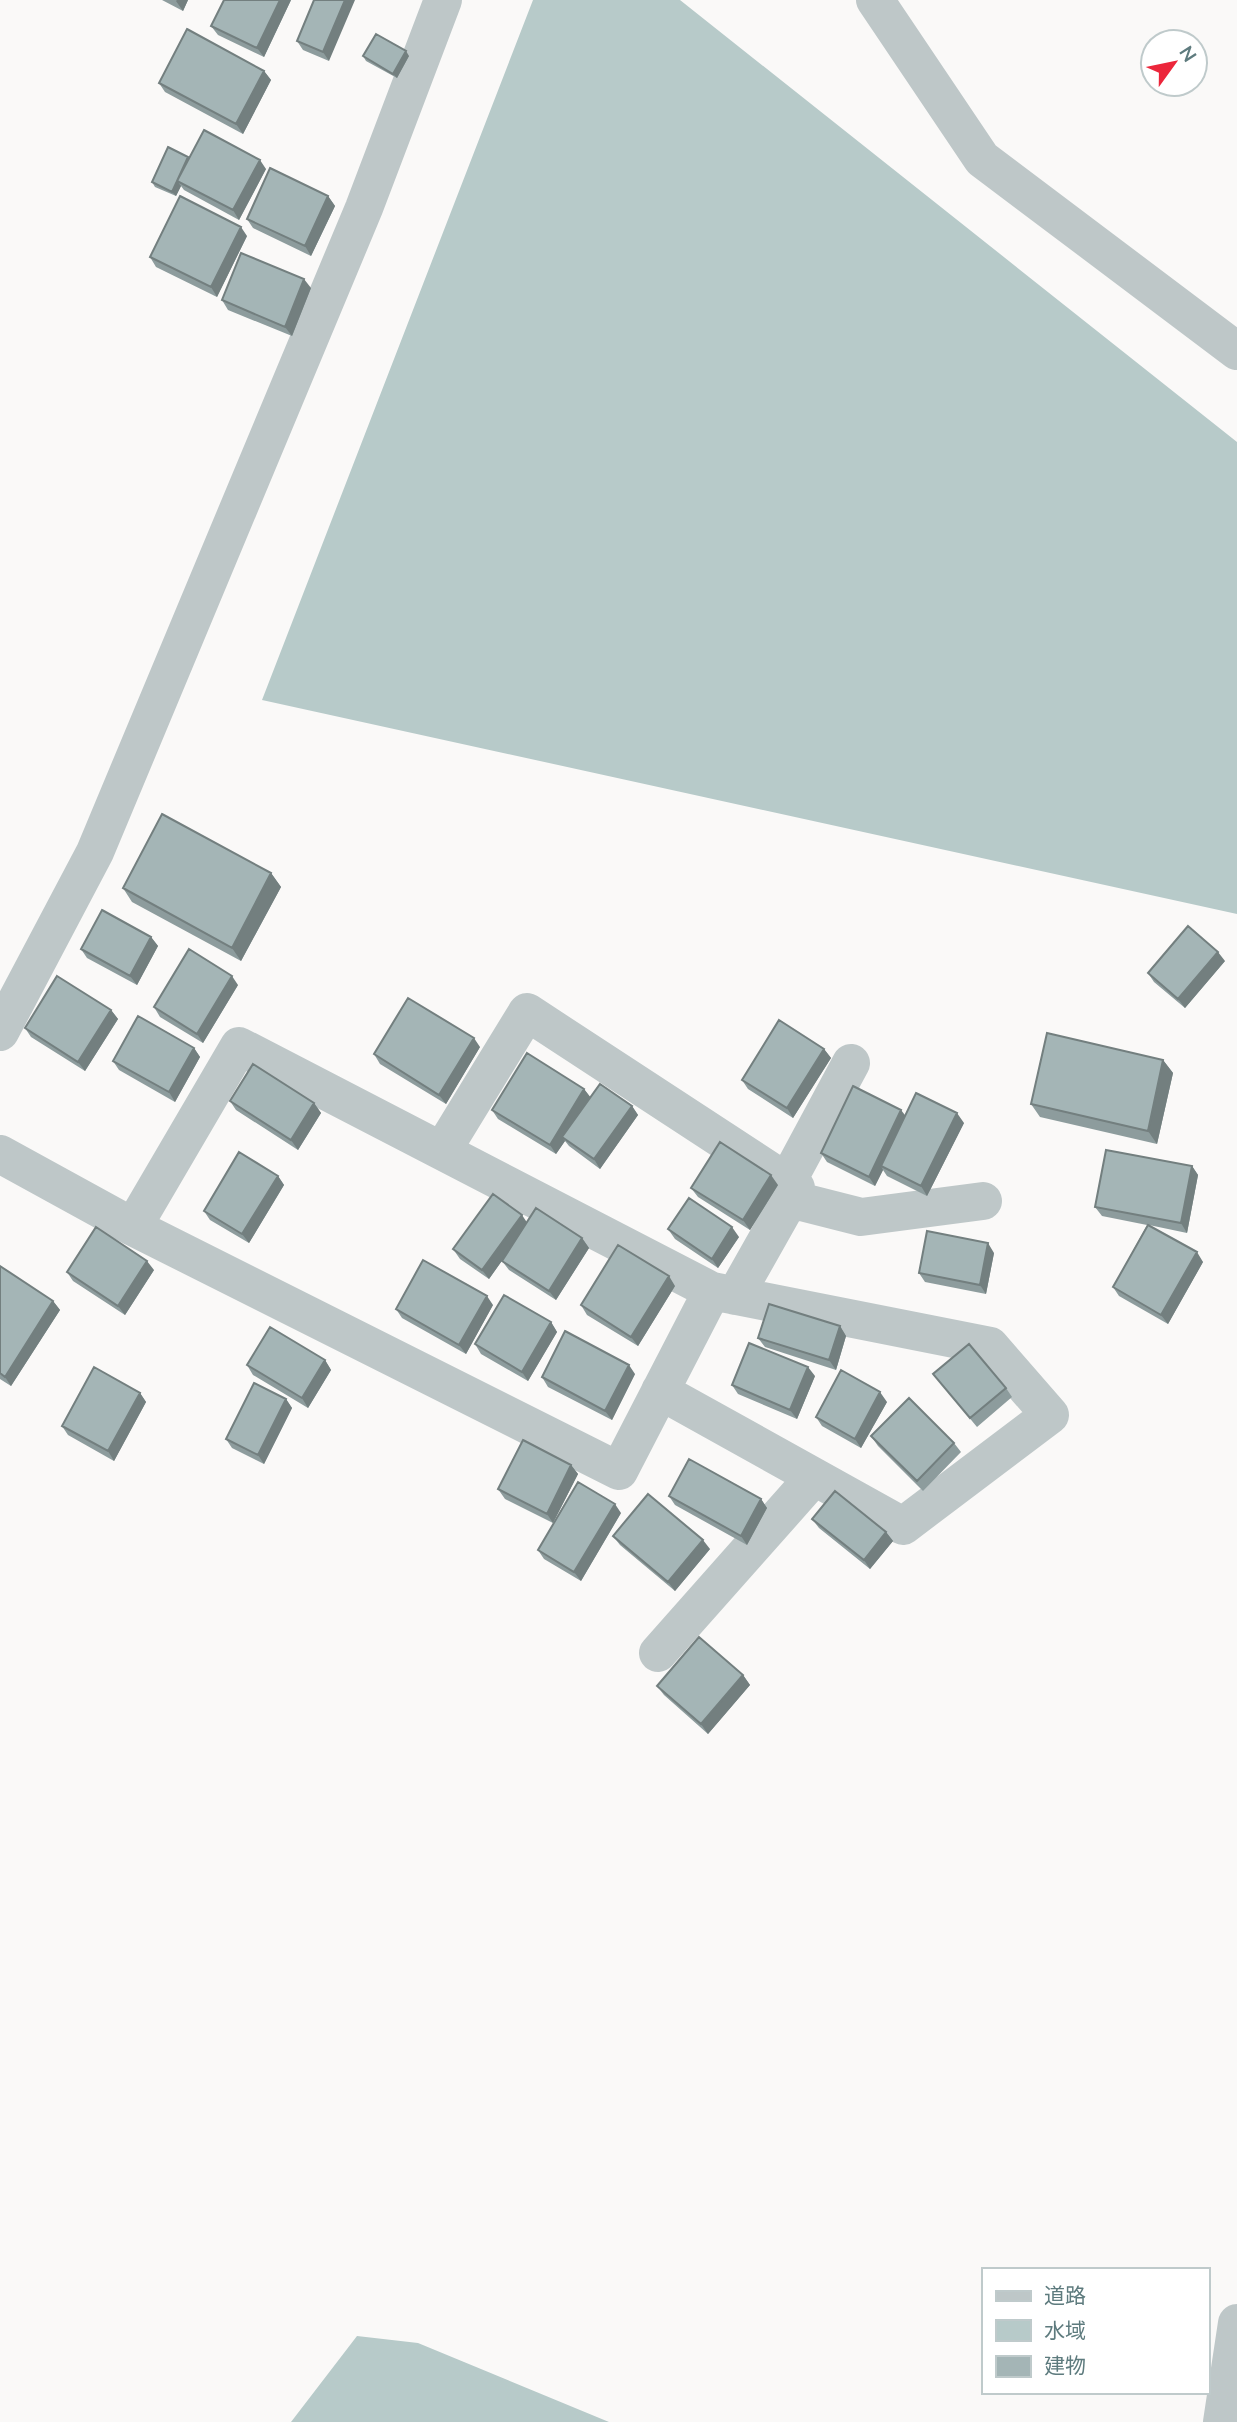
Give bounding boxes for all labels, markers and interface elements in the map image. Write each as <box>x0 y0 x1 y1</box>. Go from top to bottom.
north arrow <box>1139 28 1209 98</box>
text: N <box>1173 41 1202 67</box>
legend <box>982 2268 1209 2394</box>
text: 道路 <box>1044 2282 1086 2310</box>
text: 水域 <box>1044 2317 1086 2345</box>
text: 建物 <box>1044 2352 1086 2380</box>

